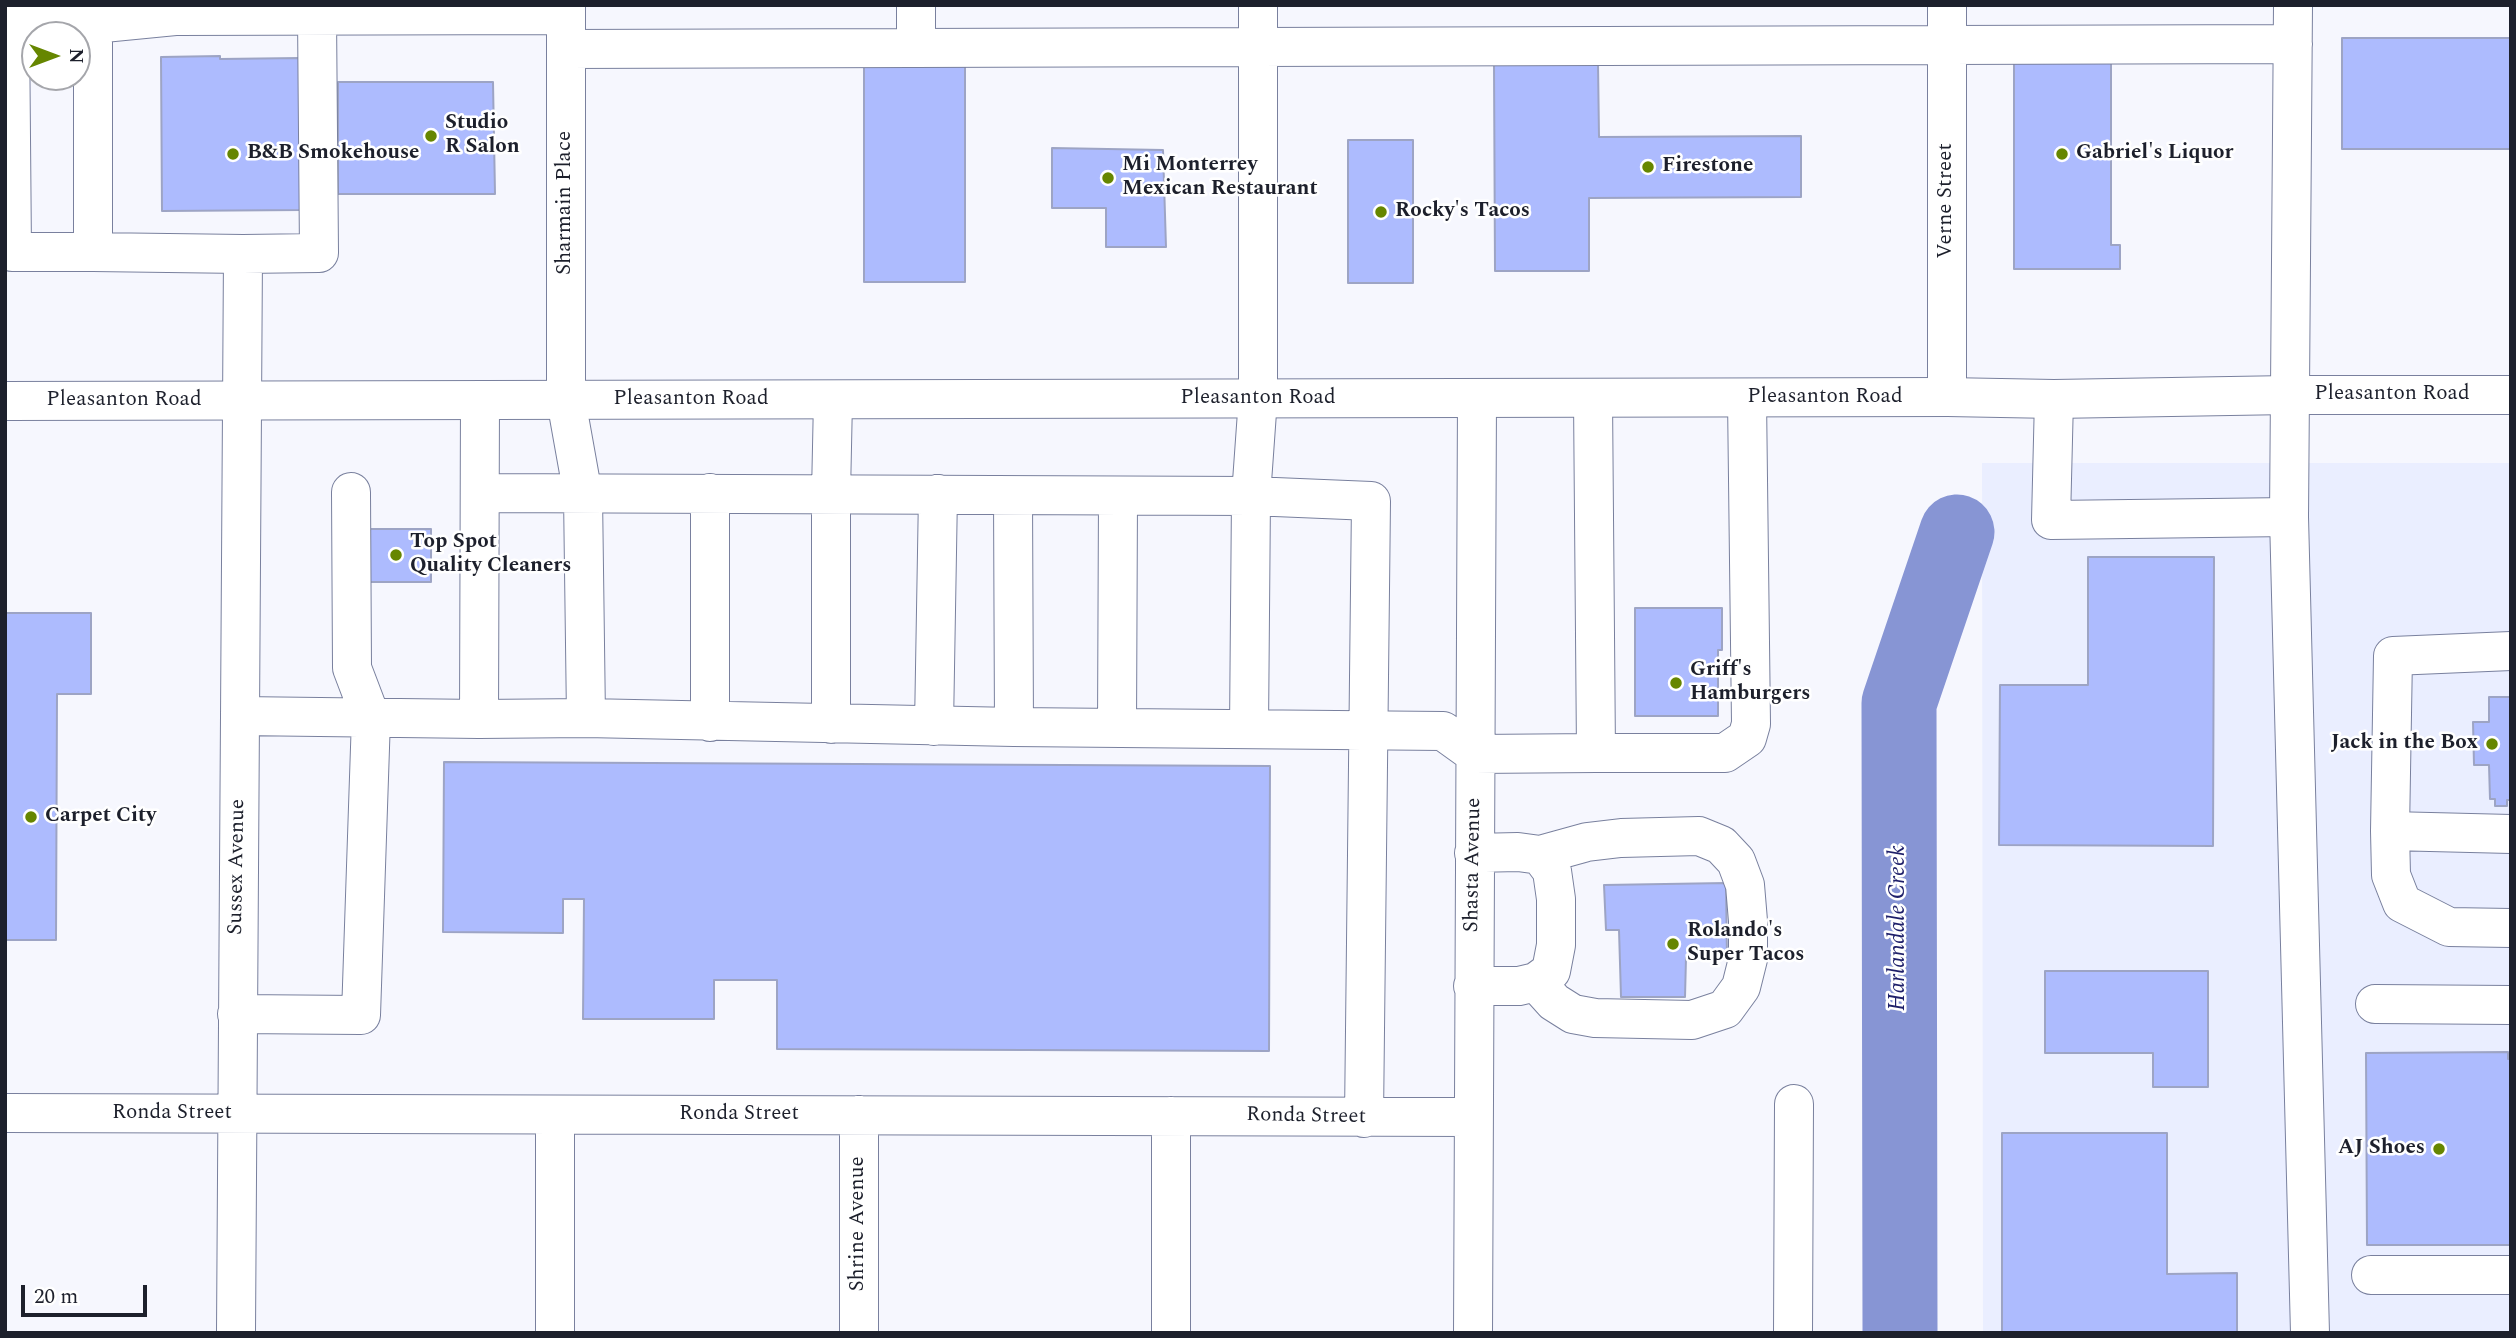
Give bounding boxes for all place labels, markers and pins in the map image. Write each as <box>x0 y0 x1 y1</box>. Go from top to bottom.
place label: Studio R Salon <box>445 111 520 161</box>
marker: Studio R Salon <box>423 128 439 144</box>
place label: B&B Smokehouse <box>247 141 419 167</box>
place label: Gabriel's Liquor <box>2076 141 2233 167</box>
marker: B&B Smokehouse <box>225 146 241 162</box>
marker: Gabriel's Liquor <box>2054 146 2070 162</box>
place label: Mi Monterrey Mexican Restaurant <box>1122 153 1318 203</box>
place label: Firestone <box>1662 154 1753 180</box>
marker: Firestone <box>1640 159 1656 175</box>
marker: Mi Monterrey Mexican Restaurant <box>1100 170 1116 186</box>
place label: Rocky's Tacos <box>1395 199 1530 225</box>
marker: Rocky's Tacos <box>1373 204 1389 220</box>
place label: Top Spot Quality Cleaners <box>410 530 571 580</box>
marker: Top Spot Quality Cleaners <box>388 547 404 563</box>
place label: Griff's Hamburgers <box>1690 658 1810 708</box>
marker: Griff's Hamburgers <box>1668 675 1684 691</box>
place label: Jack in the Box <box>2331 731 2478 757</box>
marker: Jack in the Box <box>2484 736 2500 752</box>
place label: Carpet City <box>45 804 156 830</box>
marker: Carpet City <box>23 809 39 825</box>
place label: Rolando's Super Tacos <box>1687 919 1804 969</box>
marker: Rolando's Super Tacos <box>1665 936 1681 952</box>
place label: AJ Shoes <box>2338 1136 2425 1162</box>
marker: AJ Shoes <box>2431 1141 2447 1157</box>

